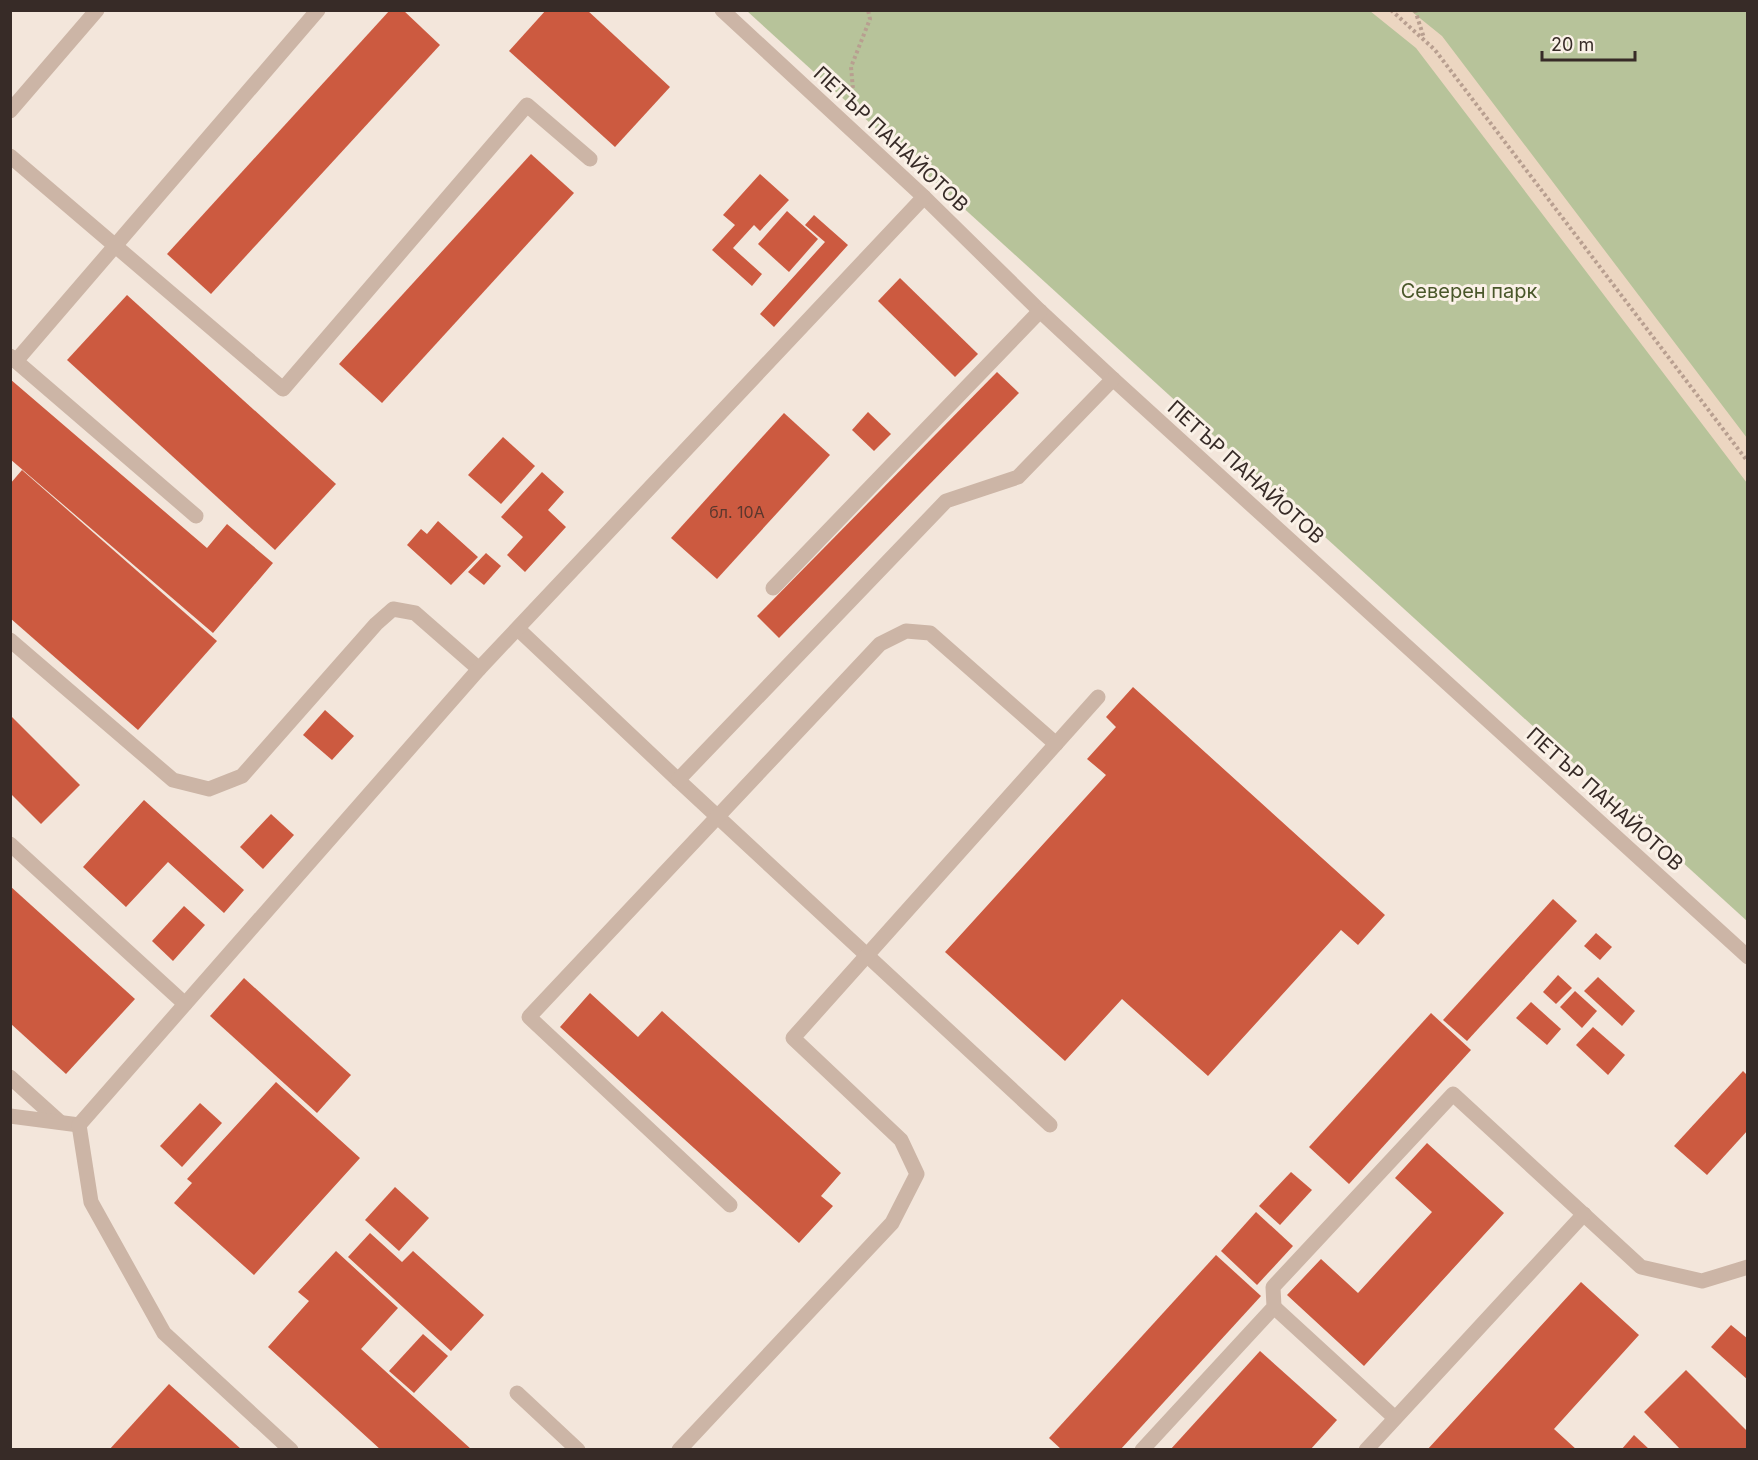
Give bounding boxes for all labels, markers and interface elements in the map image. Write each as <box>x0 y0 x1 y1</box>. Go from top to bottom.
scale bar <box>1542 24 1635 62</box>
text: 20 m <box>1551 34 1594 55</box>
street label: ПЕТЪР ПАНАЙОТОВ <box>809 61 974 217</box>
park label: Северен парк <box>1401 279 1537 303</box>
street label: ПЕТЪР ПАНАЙОТОВ <box>1163 395 1330 549</box>
house number: бл. 10А <box>709 502 765 522</box>
street label: ПЕТЪР ПАНАЙОТОВ <box>1522 722 1689 876</box>

